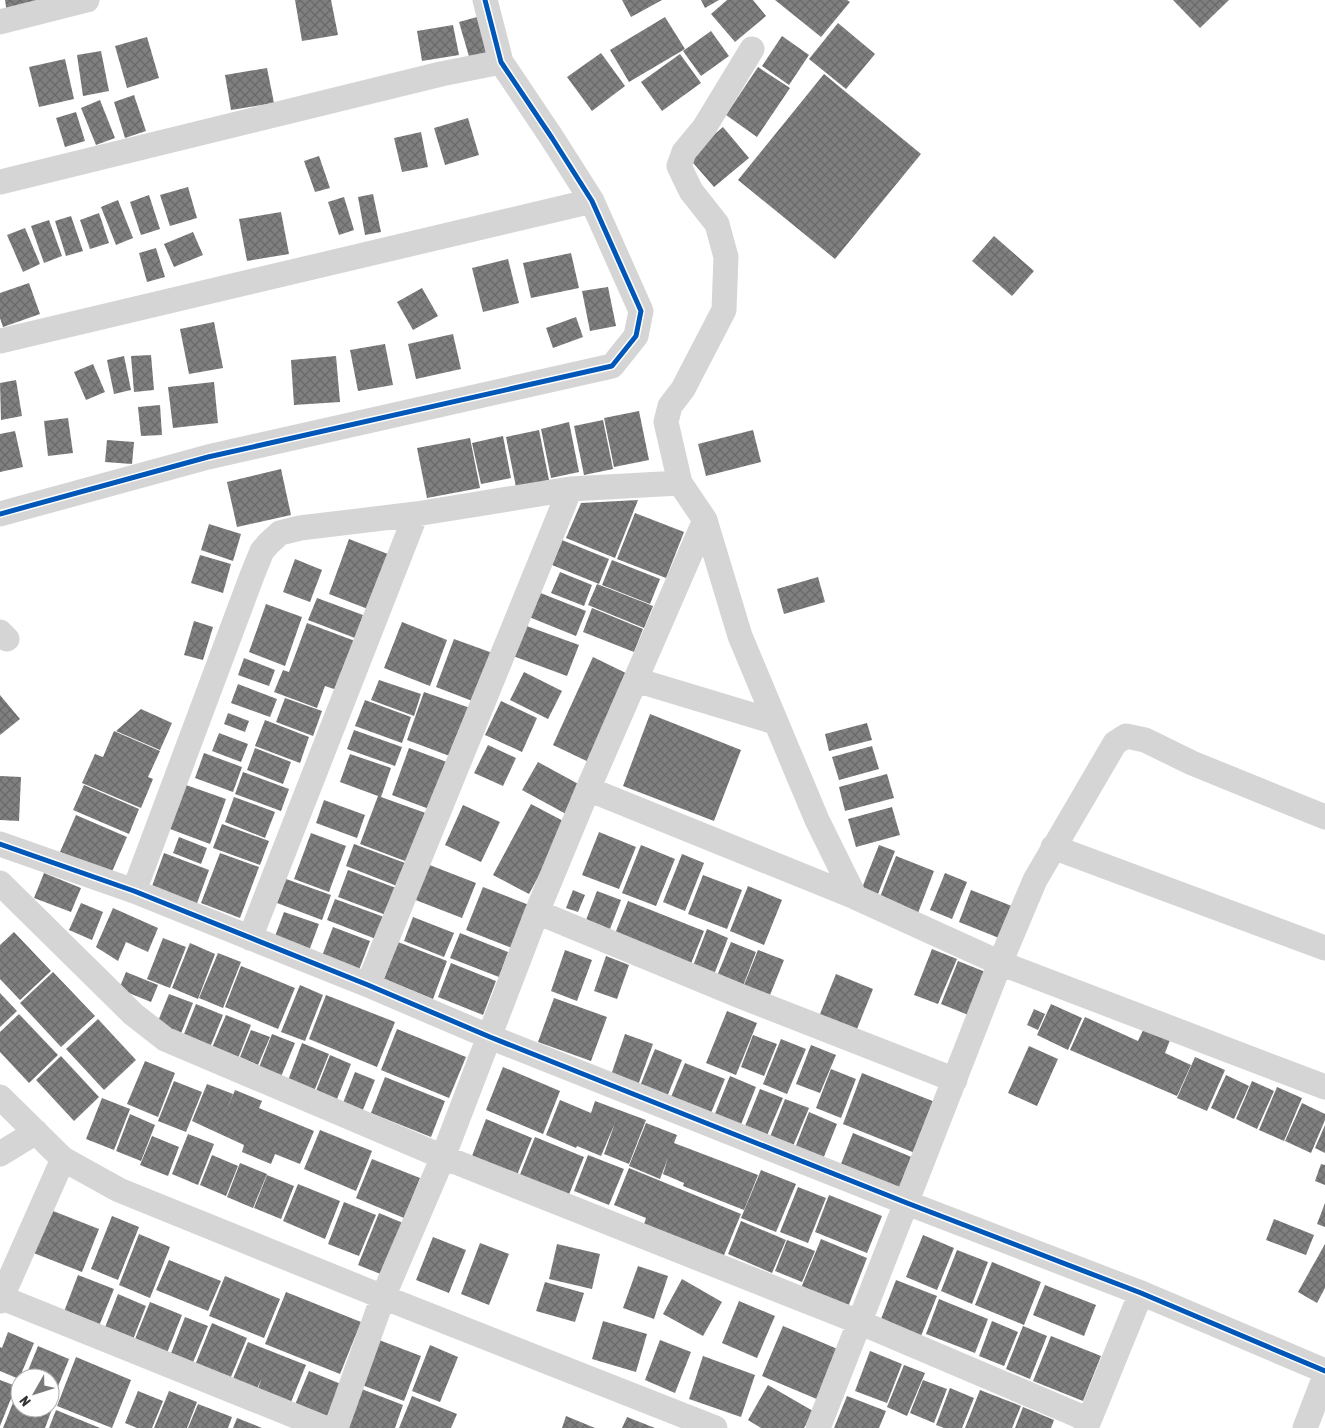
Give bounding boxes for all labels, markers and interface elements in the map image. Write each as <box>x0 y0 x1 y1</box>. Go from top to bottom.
north arrow <box>10 1368 60 1418</box>
text: N <box>16 1393 34 1409</box>

